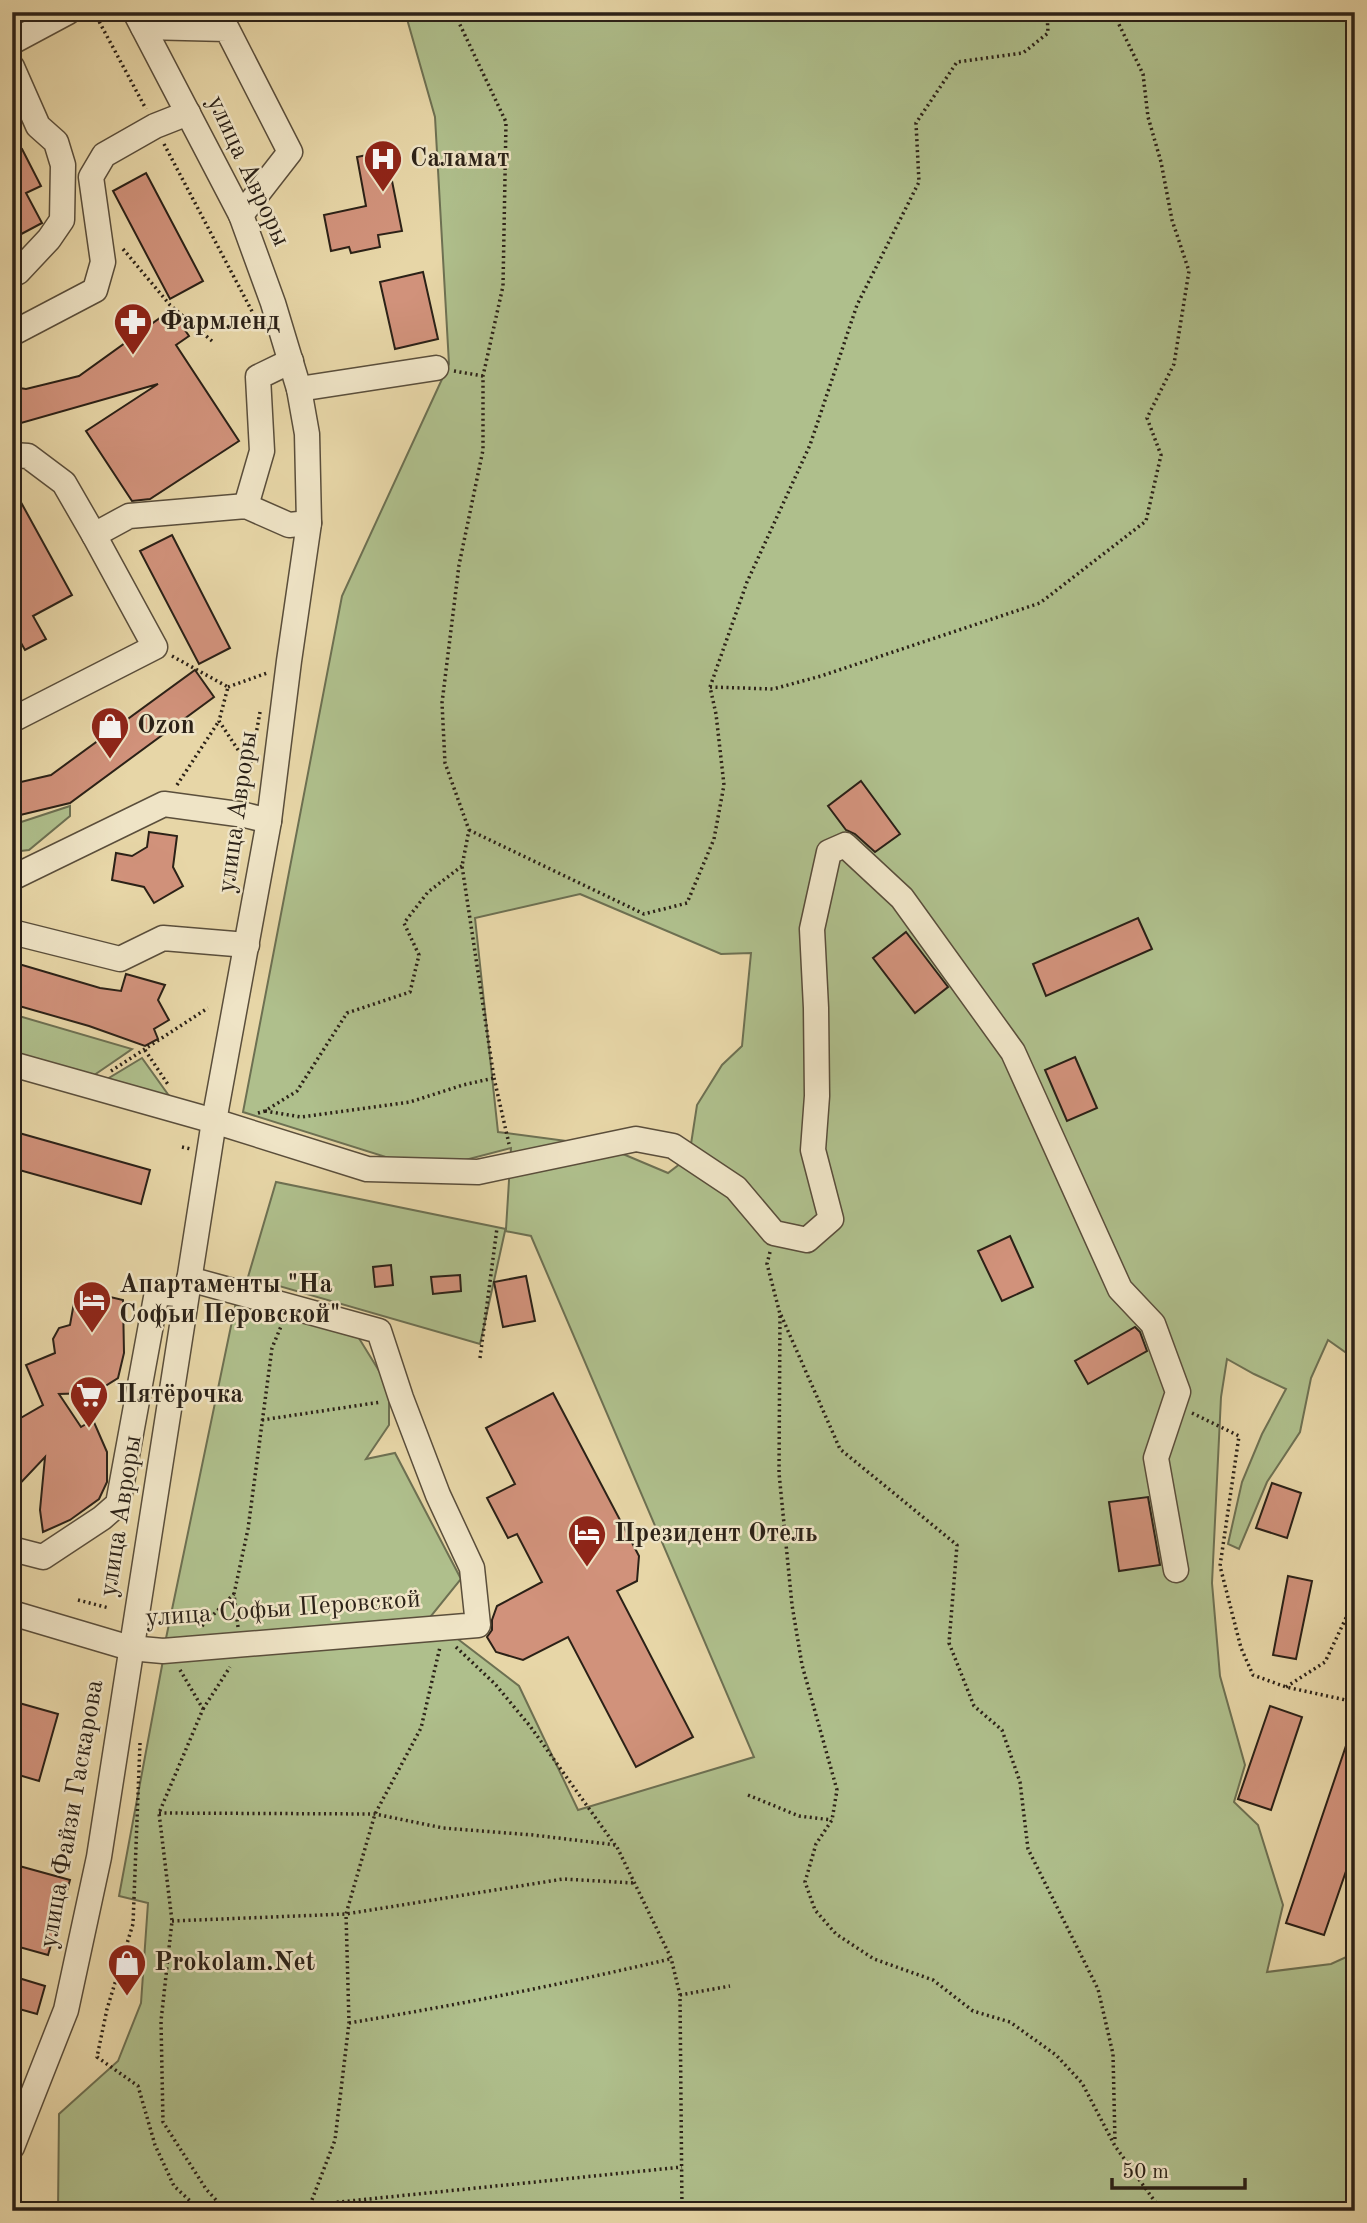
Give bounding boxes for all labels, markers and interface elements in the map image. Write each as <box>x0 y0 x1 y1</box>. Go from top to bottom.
street label: улица Авроры <box>202 92 294 250</box>
hospital icon: Саламат <box>362 138 404 193</box>
place label: Саламат <box>410 146 510 172</box>
pharmacy icon: Фармленд <box>112 301 154 356</box>
place label: Фармленд <box>160 309 280 335</box>
shop icon: Ozon <box>89 705 131 760</box>
place label: Ozon <box>137 713 195 739</box>
street label: улица Авроры <box>214 729 262 895</box>
place label: Апартаменты "На Софьи Перовской" <box>119 1272 340 1329</box>
hotel icon: Апартаменты "На Софьи Перовской" <box>71 1279 113 1334</box>
supermarket icon: Пятёрочка <box>68 1374 110 1429</box>
place label: Пятёрочка <box>116 1382 244 1408</box>
street label: улица Авроры <box>95 1433 147 1599</box>
hotel icon: Президент Отель <box>566 1513 608 1568</box>
place label: Президент Отель <box>614 1521 818 1547</box>
street label: улица Софьи Перовской <box>144 1586 422 1632</box>
street label: улица Файзи Гаскарова <box>36 1678 108 1950</box>
shop icon: Prokolam.Net <box>106 1942 148 1997</box>
place label: Prokolam.Net <box>154 1950 315 1976</box>
scale bar <box>1112 2146 1244 2190</box>
text: 50 m <box>1122 2162 1169 2183</box>

